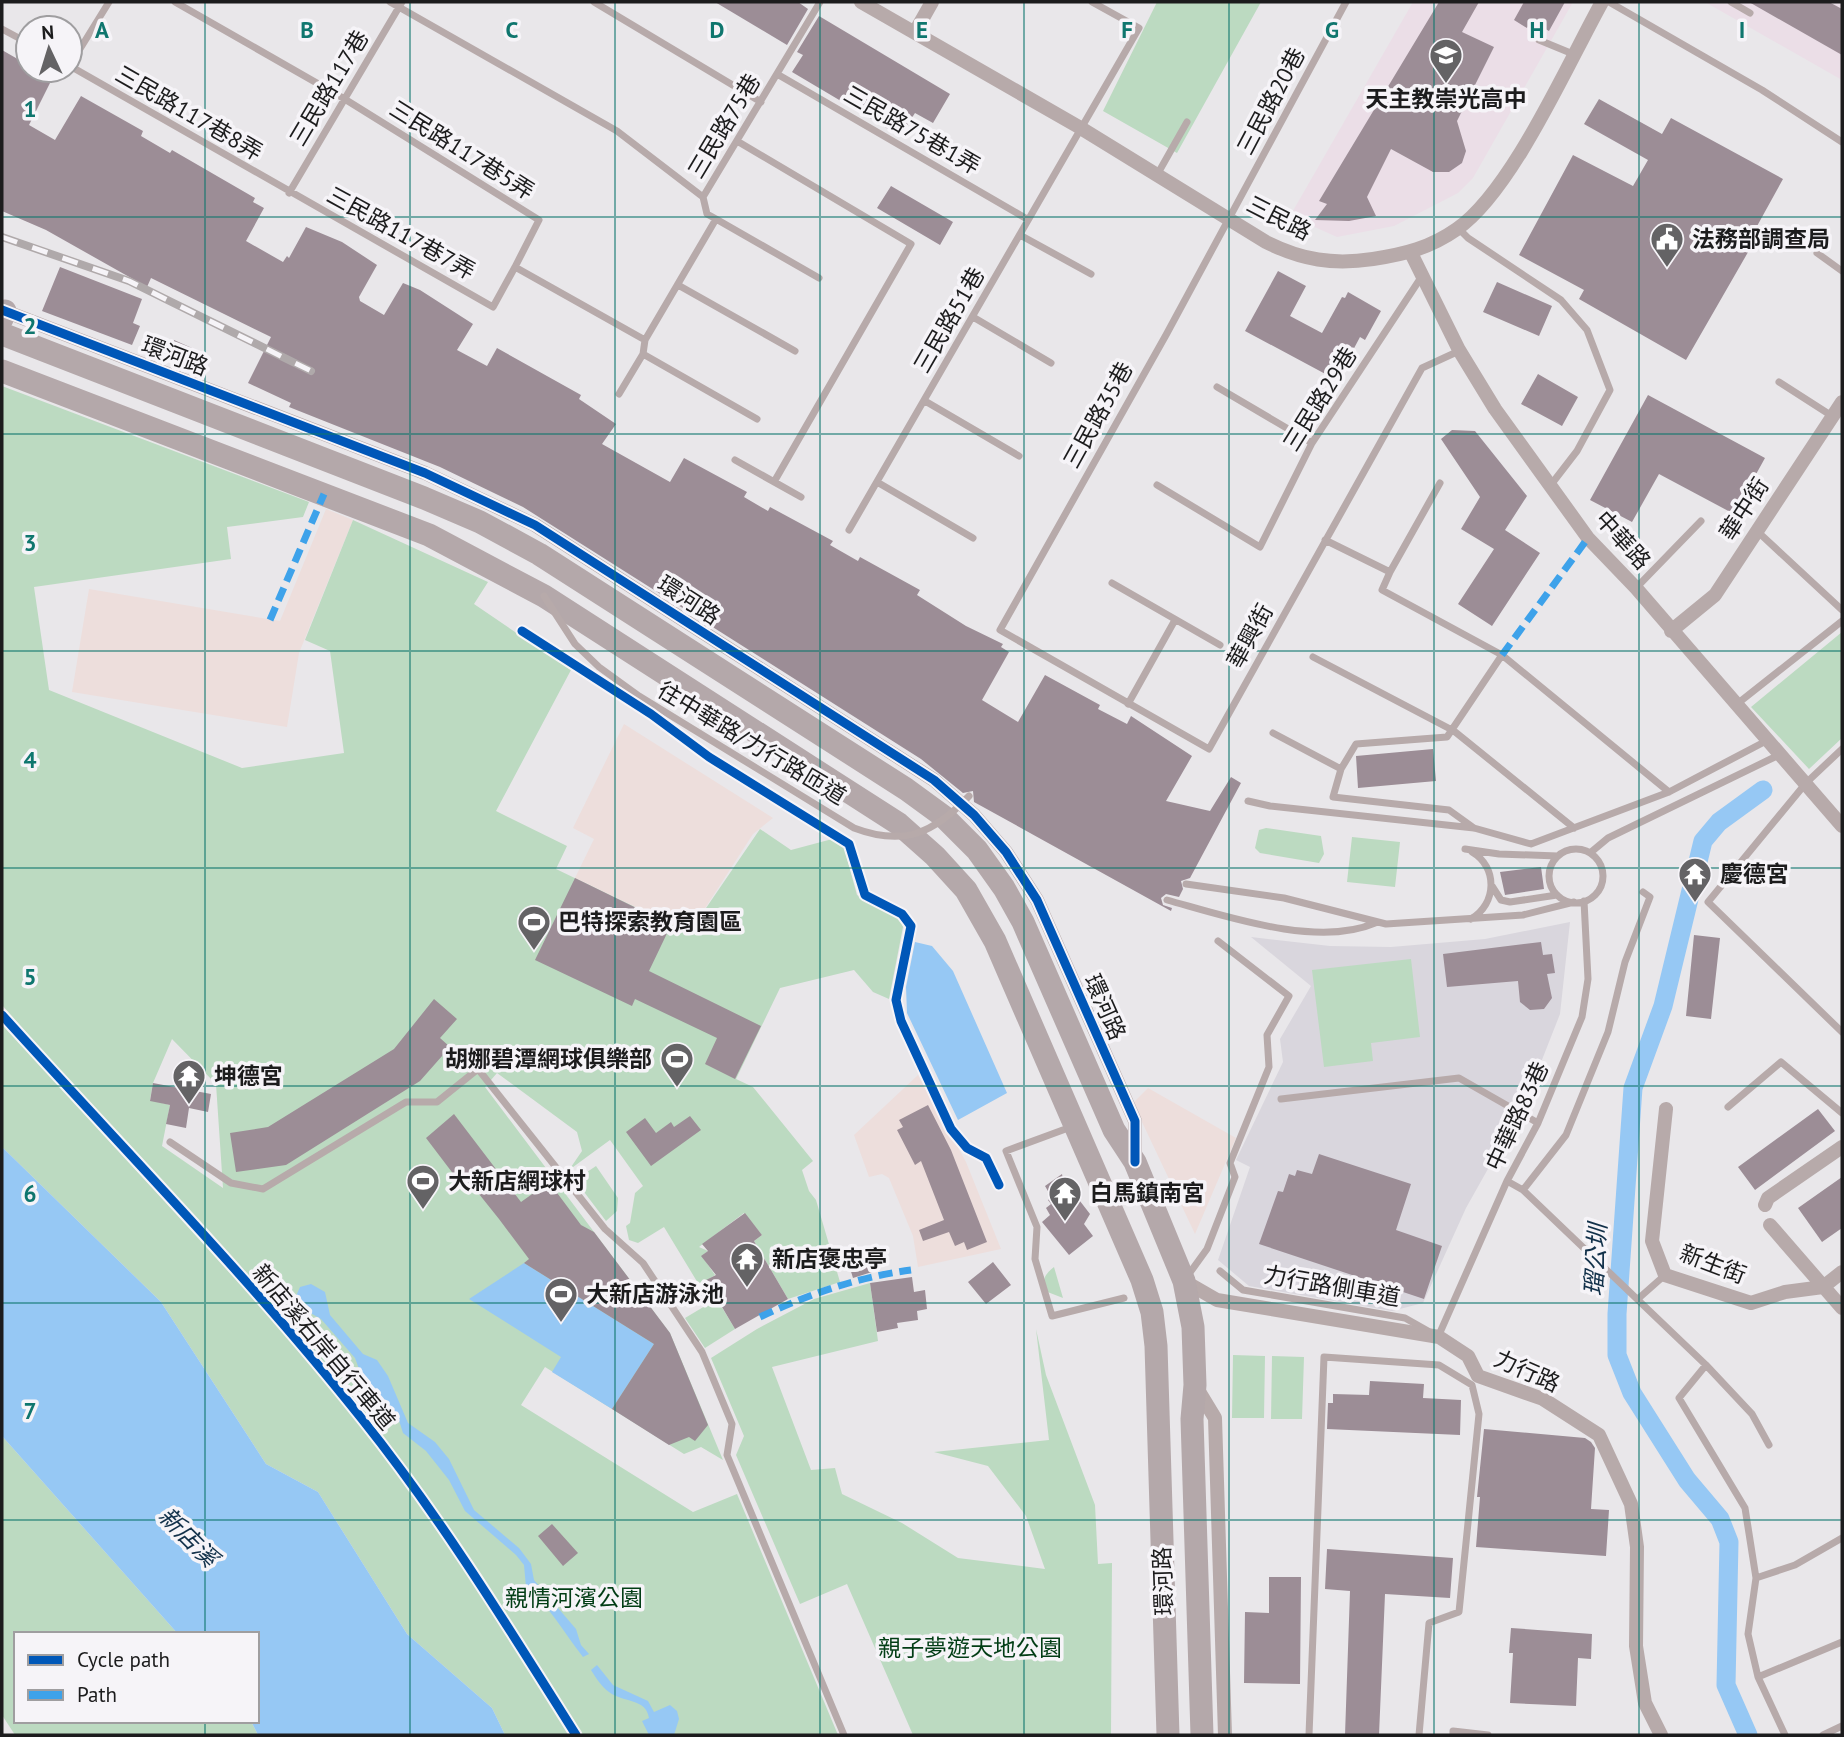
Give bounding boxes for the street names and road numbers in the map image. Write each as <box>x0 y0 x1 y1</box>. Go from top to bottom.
street label: 三民路117巷 <box>283 25 374 151</box>
street label: 三民路20巷 <box>1230 42 1311 159</box>
street label: 三民路117巷8弄 <box>110 59 268 166</box>
street label: 三民路75巷 <box>681 68 766 183</box>
street label: 三民路75巷1弄 <box>839 79 986 180</box>
street label: 三民路117巷5弄 <box>385 94 540 206</box>
street label: 三民路117巷7弄 <box>322 180 480 285</box>
street label: 三民路 <box>1242 189 1317 246</box>
street label: 三民路51巷 <box>907 262 990 378</box>
street label: 環河路 <box>138 330 213 381</box>
street label: 三民路29巷 <box>1276 341 1363 456</box>
street label: 三民路35巷 <box>1057 357 1139 473</box>
street label: 華中街 <box>1713 472 1775 546</box>
street label: 中華路 <box>1590 504 1657 575</box>
street label: 環河路 <box>652 569 726 631</box>
street label: 華興街 <box>1220 599 1279 673</box>
street label: 往中華路/力行路匝道 <box>653 675 852 810</box>
street label: 環河路 <box>1078 969 1133 1044</box>
street label: 中華路83巷 <box>1479 1057 1554 1175</box>
street label: 新生街 <box>1676 1238 1751 1289</box>
street label: 新店溪右岸自行車道 <box>247 1258 402 1435</box>
street label: 力行路側車道 <box>1262 1259 1403 1312</box>
street label: 力行路 <box>1490 1343 1565 1398</box>
street label: 環河路 <box>1147 1546 1178 1616</box>

